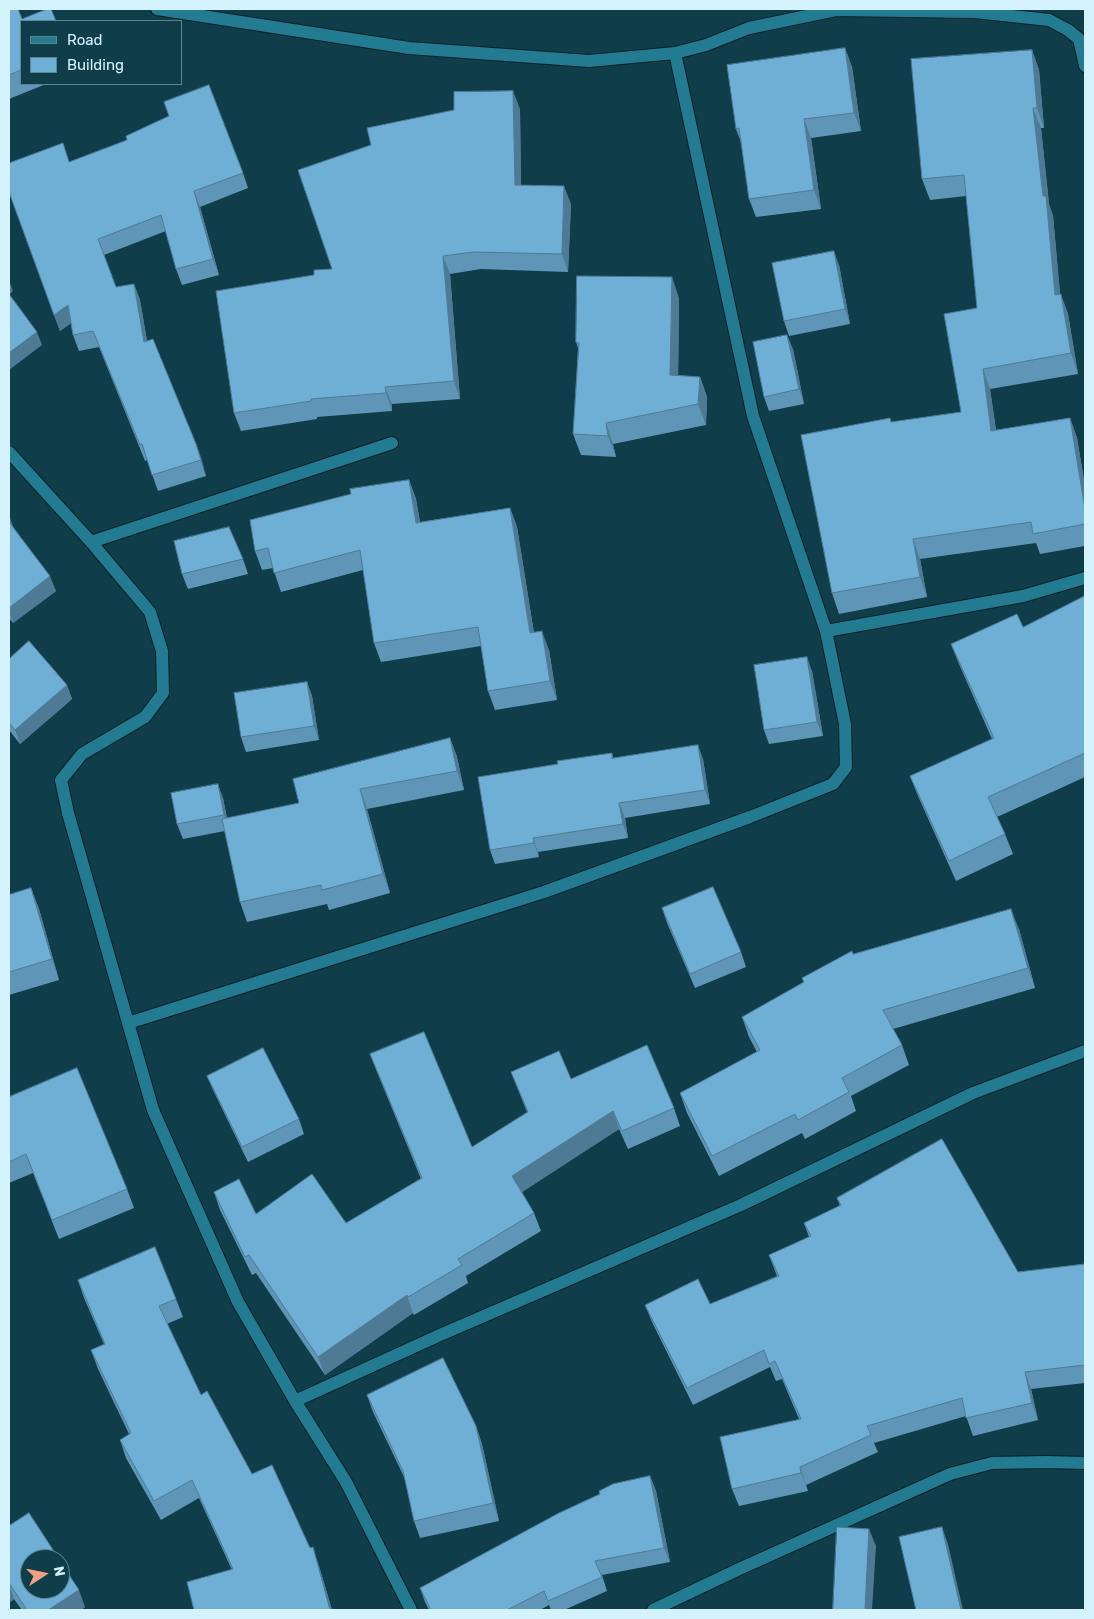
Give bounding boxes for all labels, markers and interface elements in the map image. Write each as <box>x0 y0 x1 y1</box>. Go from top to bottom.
legend <box>20 20 182 85</box>
text: Road <box>67 31 103 49</box>
text: Building <box>67 56 124 74</box>
north arrow <box>20 1549 70 1599</box>
text: N <box>50 1565 69 1578</box>

